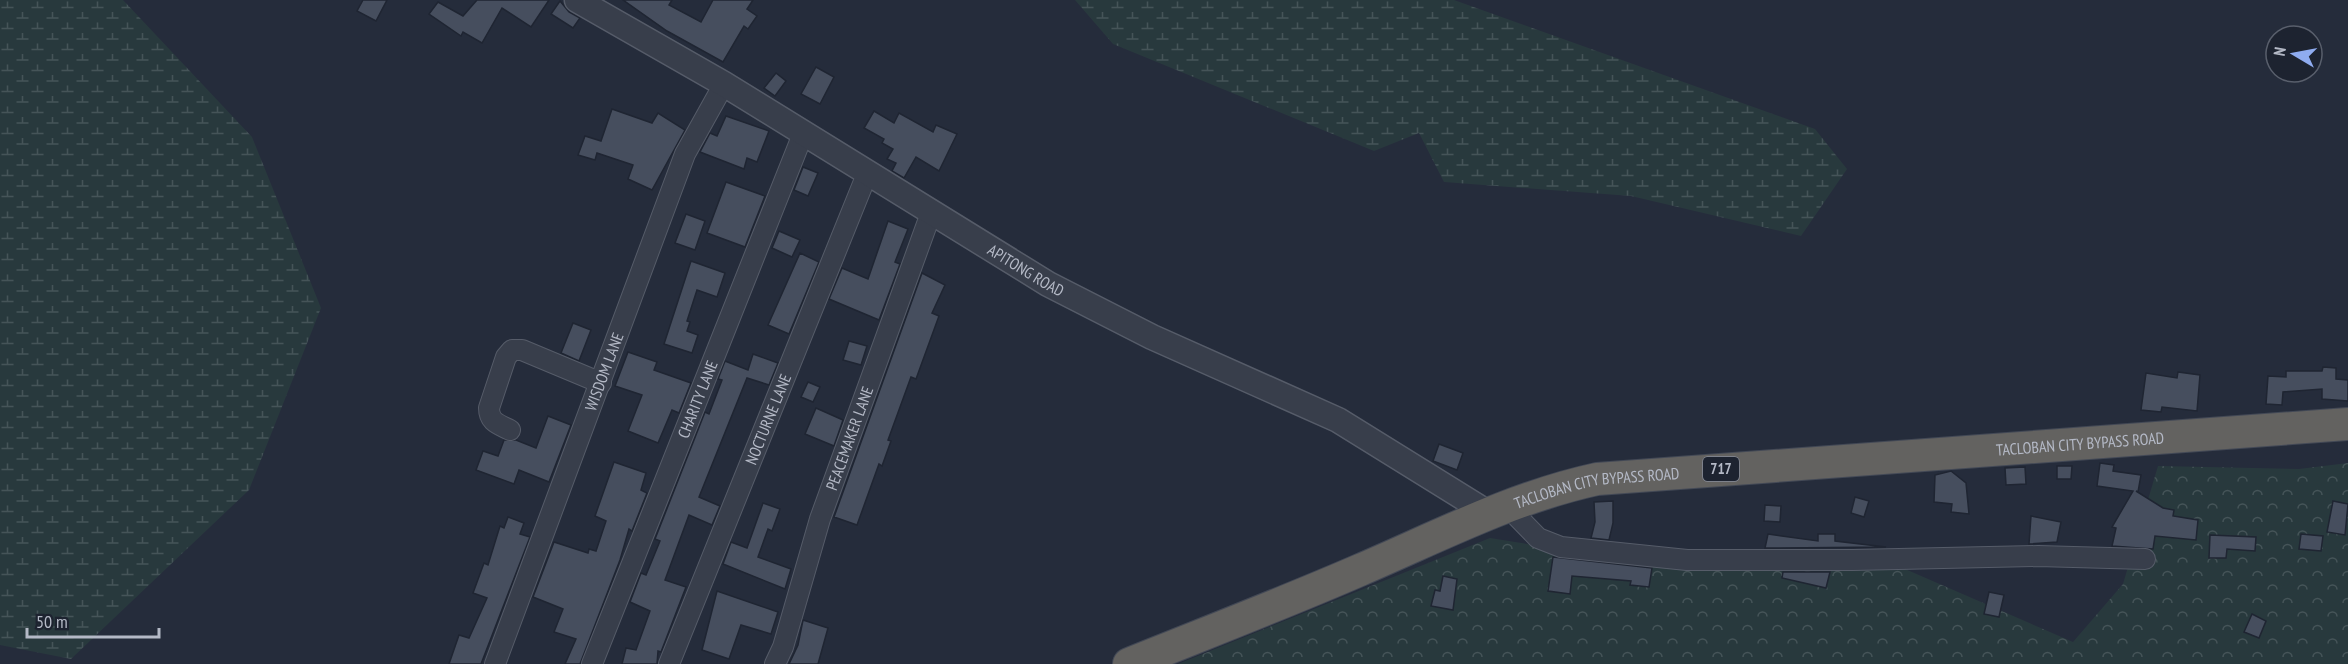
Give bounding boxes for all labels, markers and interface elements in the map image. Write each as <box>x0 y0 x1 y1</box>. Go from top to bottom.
north arrow <box>2264 24 2324 84</box>
text: N <box>2269 45 2290 57</box>
street label: APITONG ROAD <box>984 239 1067 300</box>
street label: WISDOM LANE <box>580 330 628 414</box>
street label: CHARITY LANE <box>673 357 722 441</box>
street label: NOCTURNE LANE <box>741 371 795 468</box>
street label: PEACEMAKER LANE <box>821 383 877 493</box>
street label: TACLOBAN CITY BYPASS ROAD <box>1995 428 2165 460</box>
road number: 717 <box>1703 457 1739 481</box>
street label: TACLOBAN CITY BYPASS ROAD <box>1511 463 1680 513</box>
scale bar <box>27 601 159 639</box>
text: 50 m <box>36 610 68 633</box>

